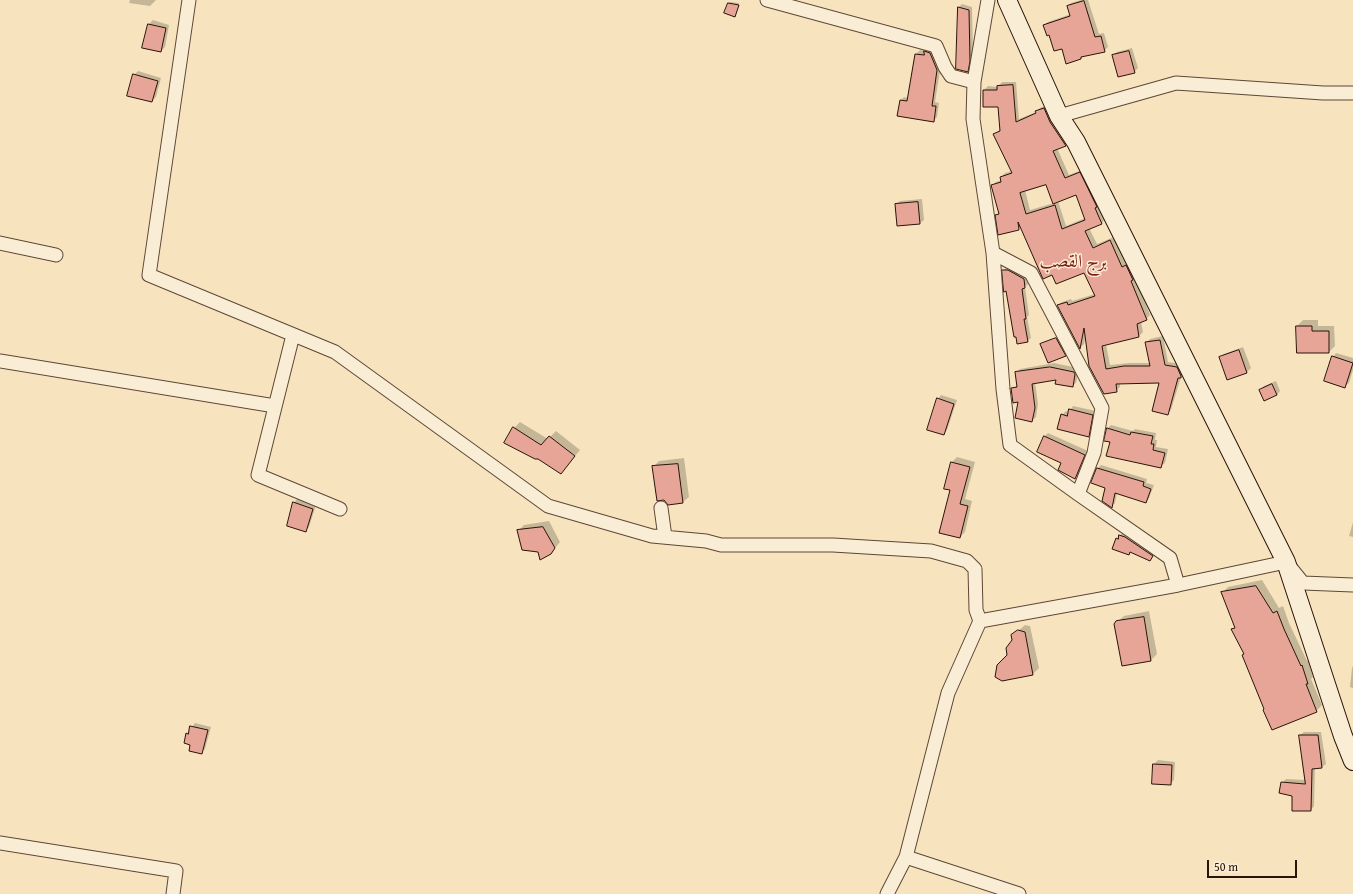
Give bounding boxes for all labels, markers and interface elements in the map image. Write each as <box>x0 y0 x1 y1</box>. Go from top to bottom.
district label: برج القصب <box>1039 251 1107 273</box>
scale bar <box>1209 852 1299 878</box>
text: 50 m <box>1214 858 1238 875</box>

